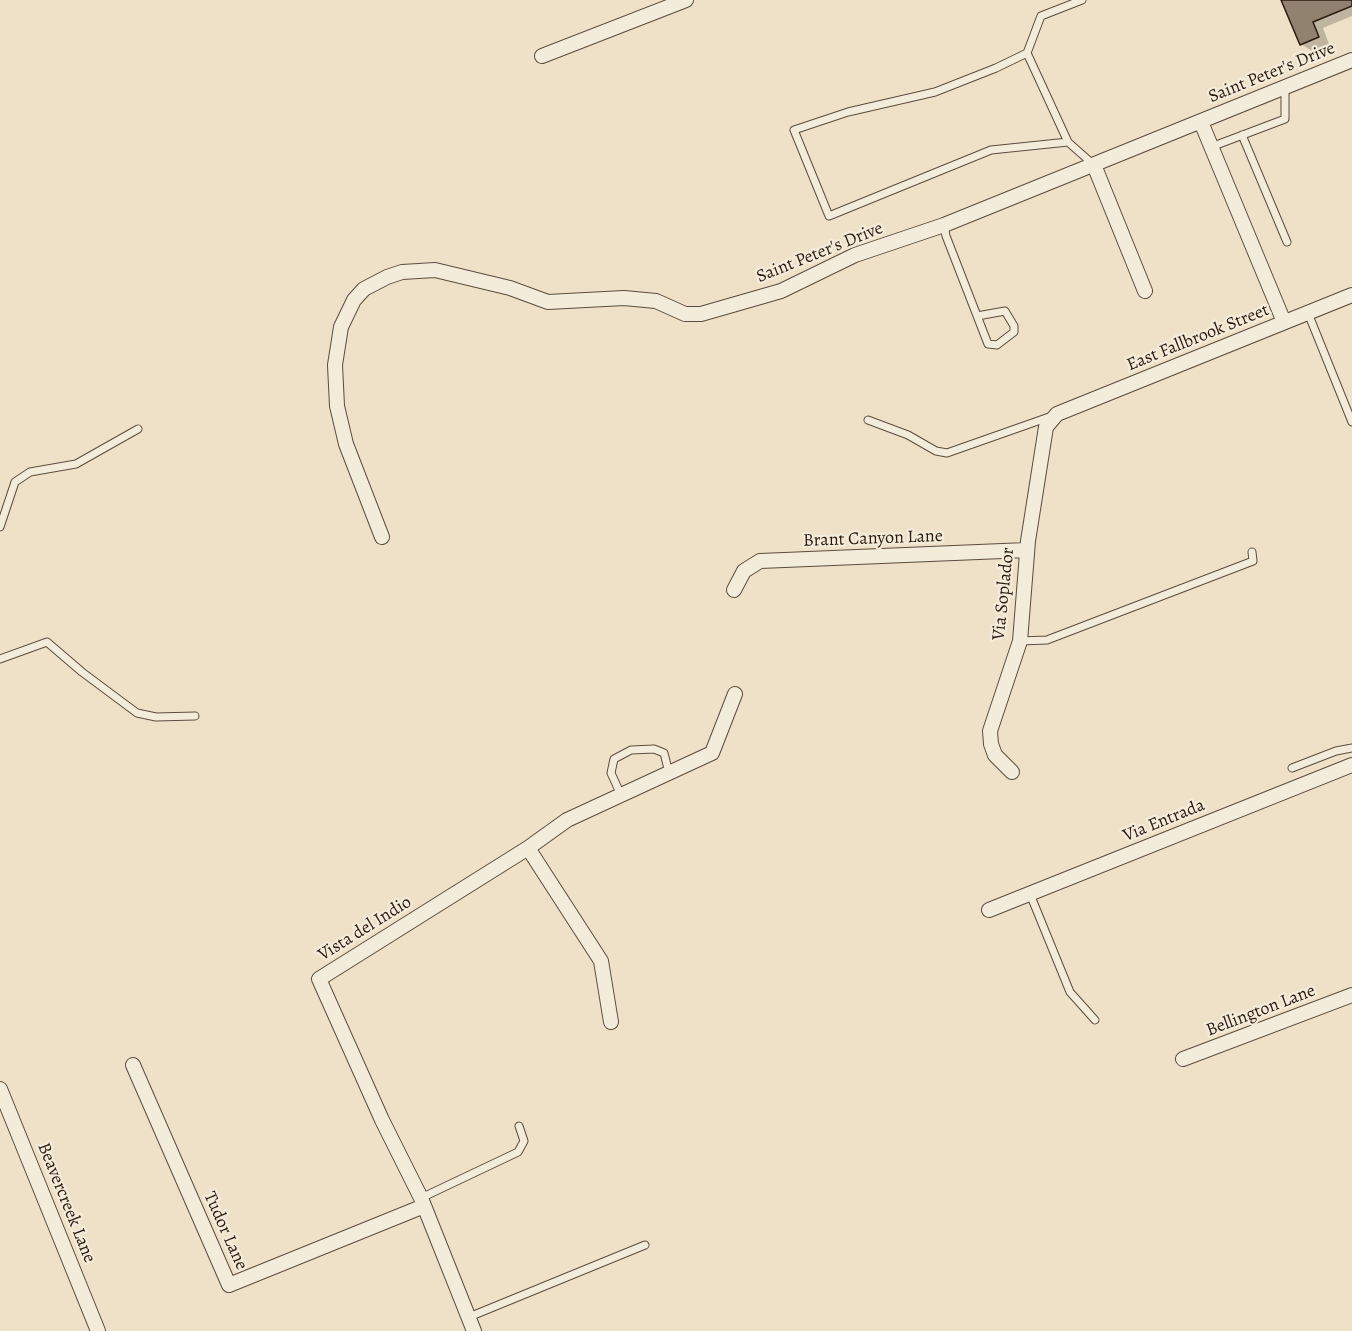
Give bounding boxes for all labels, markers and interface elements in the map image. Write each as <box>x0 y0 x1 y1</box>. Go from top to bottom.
street label: Saint Peter's Drive <box>1206 38 1338 108</box>
street label: Saint Peter's Drive <box>754 218 886 288</box>
street label: East Fallbrook Street <box>1124 300 1272 376</box>
street label: Brant Canyon Lane <box>803 526 943 552</box>
street label: Via Soplador <box>988 547 1020 641</box>
street label: Via Entrada <box>1120 795 1208 847</box>
street label: Vista del Indio <box>314 892 416 966</box>
street label: Bellington Lane <box>1203 980 1319 1042</box>
street label: Beavercreek Lane <box>32 1140 100 1266</box>
street label: Tudor Lane <box>198 1188 252 1274</box>

